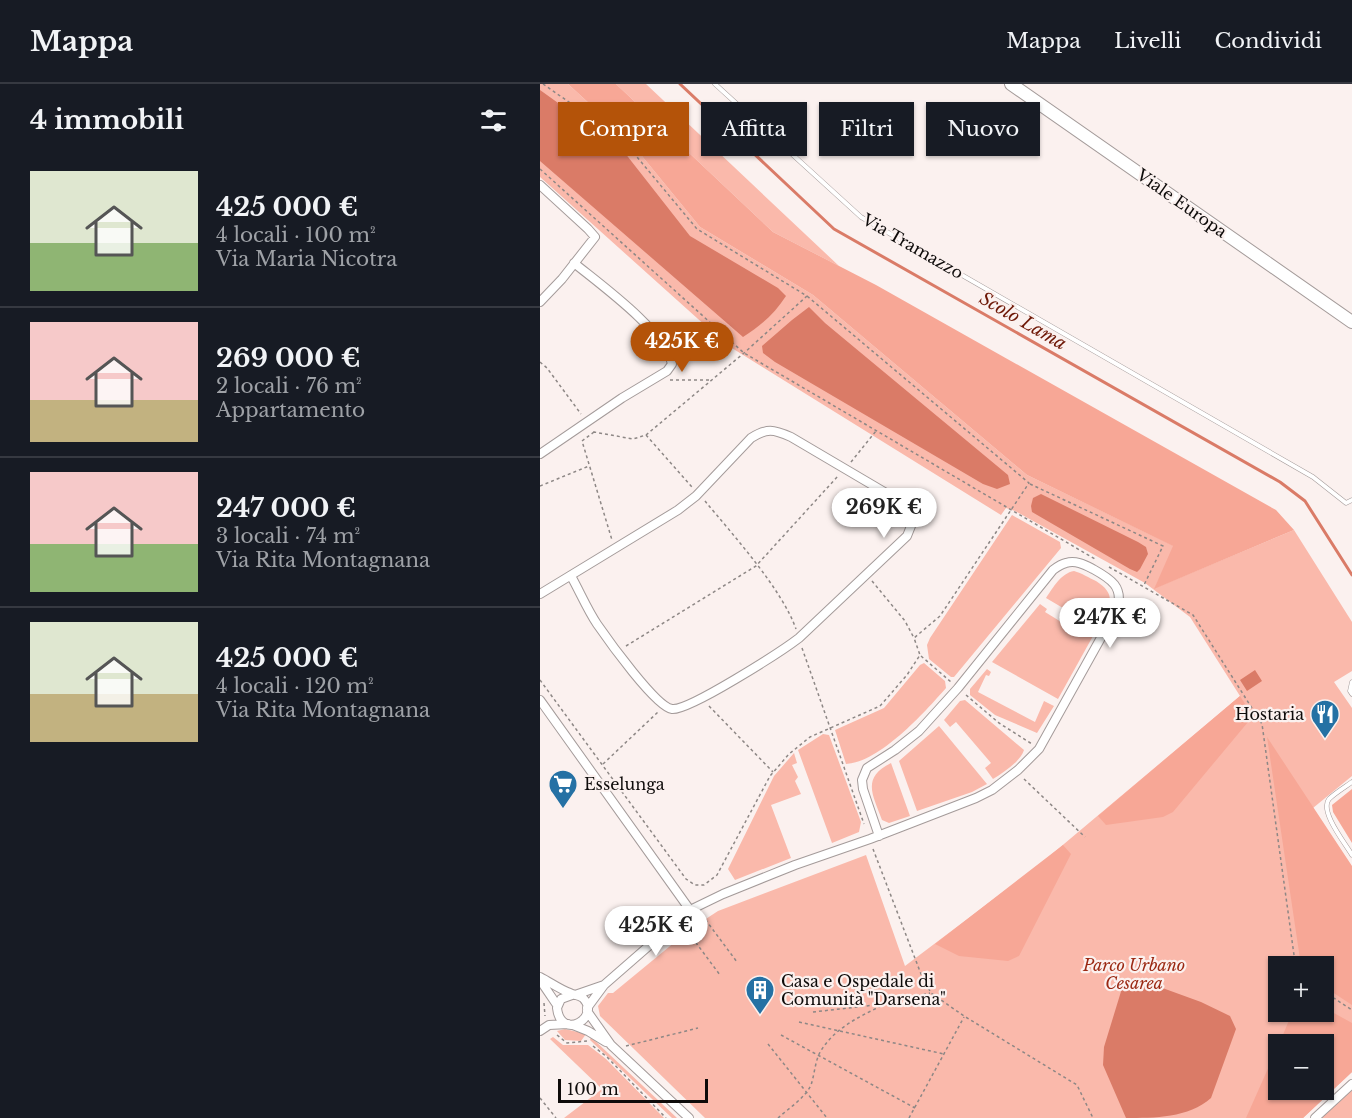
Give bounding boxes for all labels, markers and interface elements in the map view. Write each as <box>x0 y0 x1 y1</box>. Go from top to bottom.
text: Mappa <box>30 24 133 59</box>
text: Mappa <box>1006 28 1081 54</box>
text: Livelli <box>1114 28 1181 54</box>
text: Condividi <box>1214 28 1322 54</box>
chip: Compra <box>558 102 689 156</box>
chip: Affitta <box>701 102 807 156</box>
chip: Filtri <box>819 102 914 156</box>
chip: Nuovo <box>926 102 1040 156</box>
text: 4 immobili <box>30 104 184 136</box>
icon: filters <box>477 104 510 137</box>
street label: Viale Europa <box>1132 164 1231 242</box>
text: 425 000 € <box>216 191 358 223</box>
icon: home <box>78 195 150 267</box>
street label: Via Tramazzo <box>858 209 967 283</box>
text: 4 locali · 100 m² <box>216 223 376 247</box>
text: Via Maria Nicotra <box>216 247 397 271</box>
water label: Scolo Lama <box>976 287 1070 355</box>
pin: 425K € <box>633 322 731 373</box>
text: 425K € <box>645 329 719 353</box>
text: 269 000 € <box>216 342 361 374</box>
icon: home <box>78 346 150 418</box>
text: 2 locali · 76 m² <box>216 374 362 398</box>
text: Appartamento <box>216 398 365 422</box>
pin: 269K € <box>835 488 933 539</box>
text: 247 000 € <box>216 492 356 524</box>
text: 269K € <box>846 495 922 519</box>
icon: home <box>78 496 150 568</box>
text: 3 locali · 74 m² <box>216 524 360 548</box>
text: Via Rita Montagnana <box>216 548 430 572</box>
pin: 247K € <box>1061 598 1159 649</box>
text: 247K € <box>1073 605 1147 629</box>
text: 425 000 € <box>216 642 358 674</box>
icon: home <box>78 646 150 718</box>
text: 4 locali · 120 m² <box>216 674 374 698</box>
text: Via Rita Montagnana <box>216 698 430 722</box>
restaurant icon: Hostaria <box>1309 698 1341 740</box>
place label: Hostaria <box>1235 704 1304 724</box>
supermarket icon: Esselunga <box>547 768 579 810</box>
place label: Esselunga <box>584 774 665 794</box>
pin: 425K € <box>607 906 705 957</box>
text: 425K € <box>619 913 693 937</box>
park label: Parco Urbano Cesarea <box>1082 955 1185 993</box>
map controls <box>1268 956 1334 1100</box>
button: + <box>1268 956 1334 1022</box>
place label: Casa e Ospedale di Comunità "Darsena" <box>781 971 946 1009</box>
building icon: Casa e Ospedale di Comunità "Darsena" <box>744 974 776 1016</box>
button: − <box>1268 1034 1334 1100</box>
scale bar <box>558 1076 708 1104</box>
text: 100 m <box>567 1079 619 1099</box>

